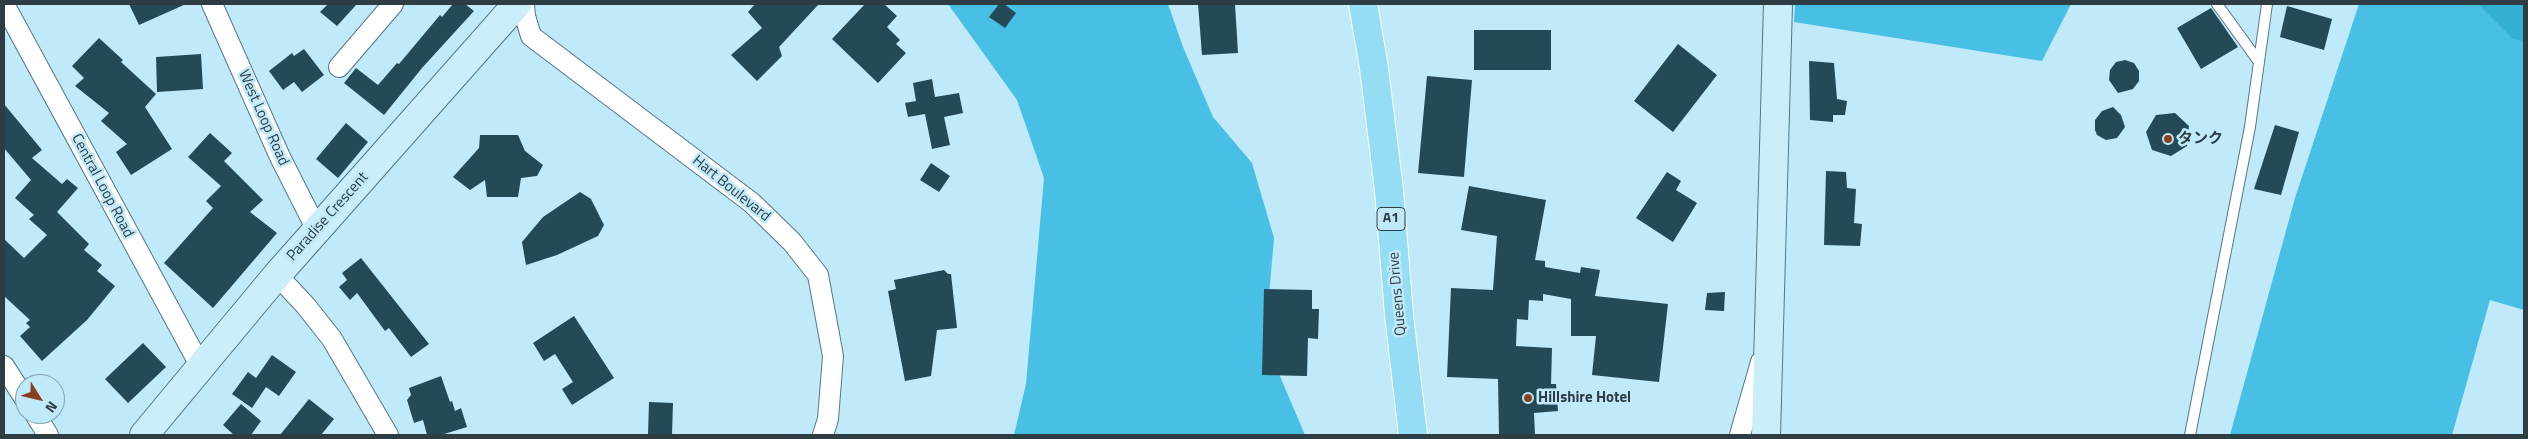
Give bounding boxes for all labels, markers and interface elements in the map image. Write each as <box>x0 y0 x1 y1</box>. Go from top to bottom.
street label: West Loop Road <box>234 67 292 169</box>
place label: タンク <box>2178 130 2223 148</box>
street label: Central Loop Road <box>67 131 137 241</box>
marker: タンク <box>2162 133 2174 145</box>
street label: Hart Boulevard <box>688 152 774 226</box>
street label: Paradise Crescent <box>283 169 373 265</box>
road number: A1 <box>1377 208 1405 230</box>
street label: Queens Drive <box>1385 251 1411 337</box>
north arrow <box>15 374 65 424</box>
place label: Hillshire Hotel <box>1538 389 1631 407</box>
marker: Hillshire Hotel <box>1522 392 1534 404</box>
text: N <box>40 397 63 418</box>

